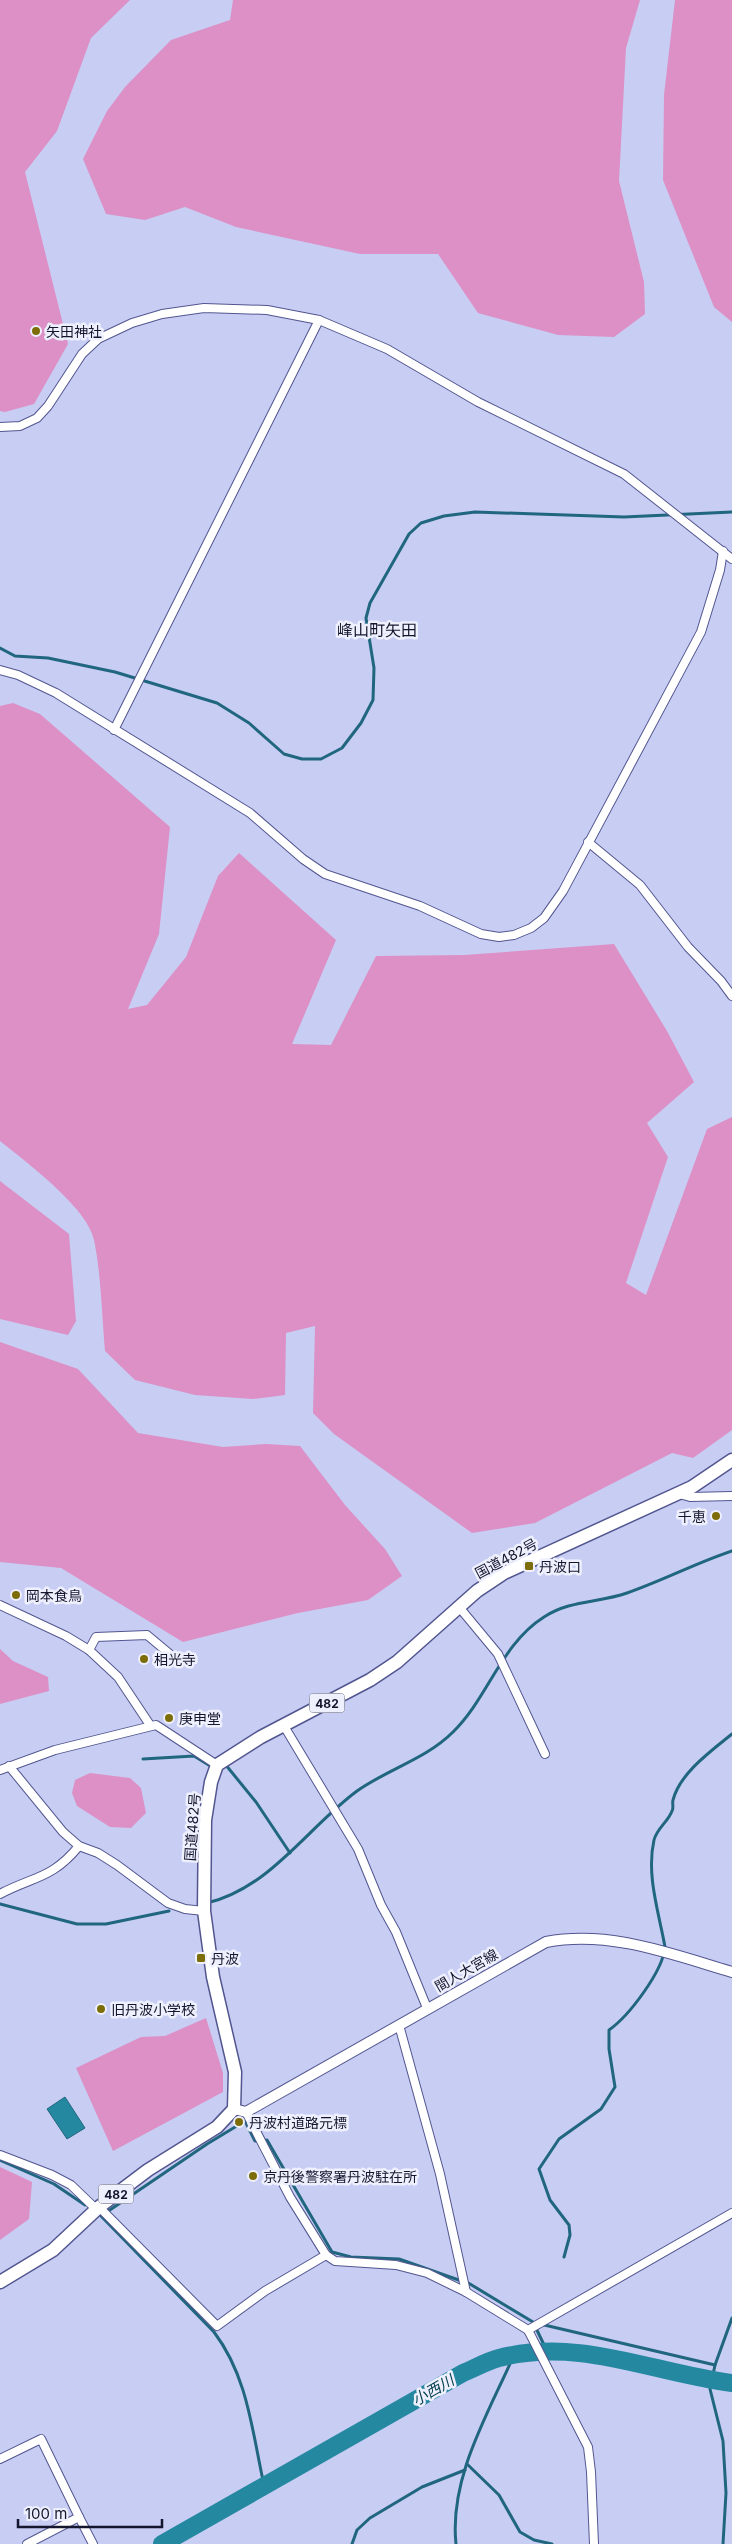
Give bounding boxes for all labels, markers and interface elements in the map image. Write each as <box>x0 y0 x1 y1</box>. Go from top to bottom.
place label: 矢田神社 <box>46 323 102 340</box>
marker: 矢田神社 <box>30 325 42 337</box>
district label: 峰山町矢田 <box>337 620 417 640</box>
place label: 千恵 <box>678 1508 706 1525</box>
marker: 千恵 <box>710 1510 722 1522</box>
street label: 国道482号 <box>472 1534 540 1582</box>
place label: 丹波口 <box>539 1558 581 1575</box>
marker: 丹波口 <box>523 1560 535 1572</box>
place label: 岡本食鳥 <box>26 1587 82 1604</box>
marker: 岡本食鳥 <box>10 1589 22 1601</box>
place label: 相光寺 <box>154 1651 196 1668</box>
marker: 相光寺 <box>138 1653 150 1665</box>
road number: 482 <box>310 1694 344 1712</box>
place label: 庚申堂 <box>179 1710 221 1727</box>
marker: 庚申堂 <box>163 1712 175 1724</box>
street label: 国道482号 <box>181 1792 203 1862</box>
street label: 間人大宮線 <box>431 1945 501 1995</box>
place label: 丹波 <box>211 1950 239 1967</box>
marker: 丹波 <box>195 1952 207 1964</box>
place label: 旧丹波小学校 <box>111 2001 195 2018</box>
marker: 旧丹波小学校 <box>95 2003 107 2015</box>
place label: 丹波村道路元標 <box>249 2114 347 2131</box>
marker: 丹波村道路元標 <box>233 2116 245 2128</box>
place label: 京丹後警察署丹波駐在所 <box>263 2168 417 2185</box>
marker: 京丹後警察署丹波駐在所 <box>247 2170 259 2182</box>
road number: 482 <box>98 2184 134 2204</box>
water label: 小西川 <box>409 2370 459 2409</box>
scale bar <box>18 2496 161 2528</box>
text: 100 m <box>25 2504 67 2523</box>

